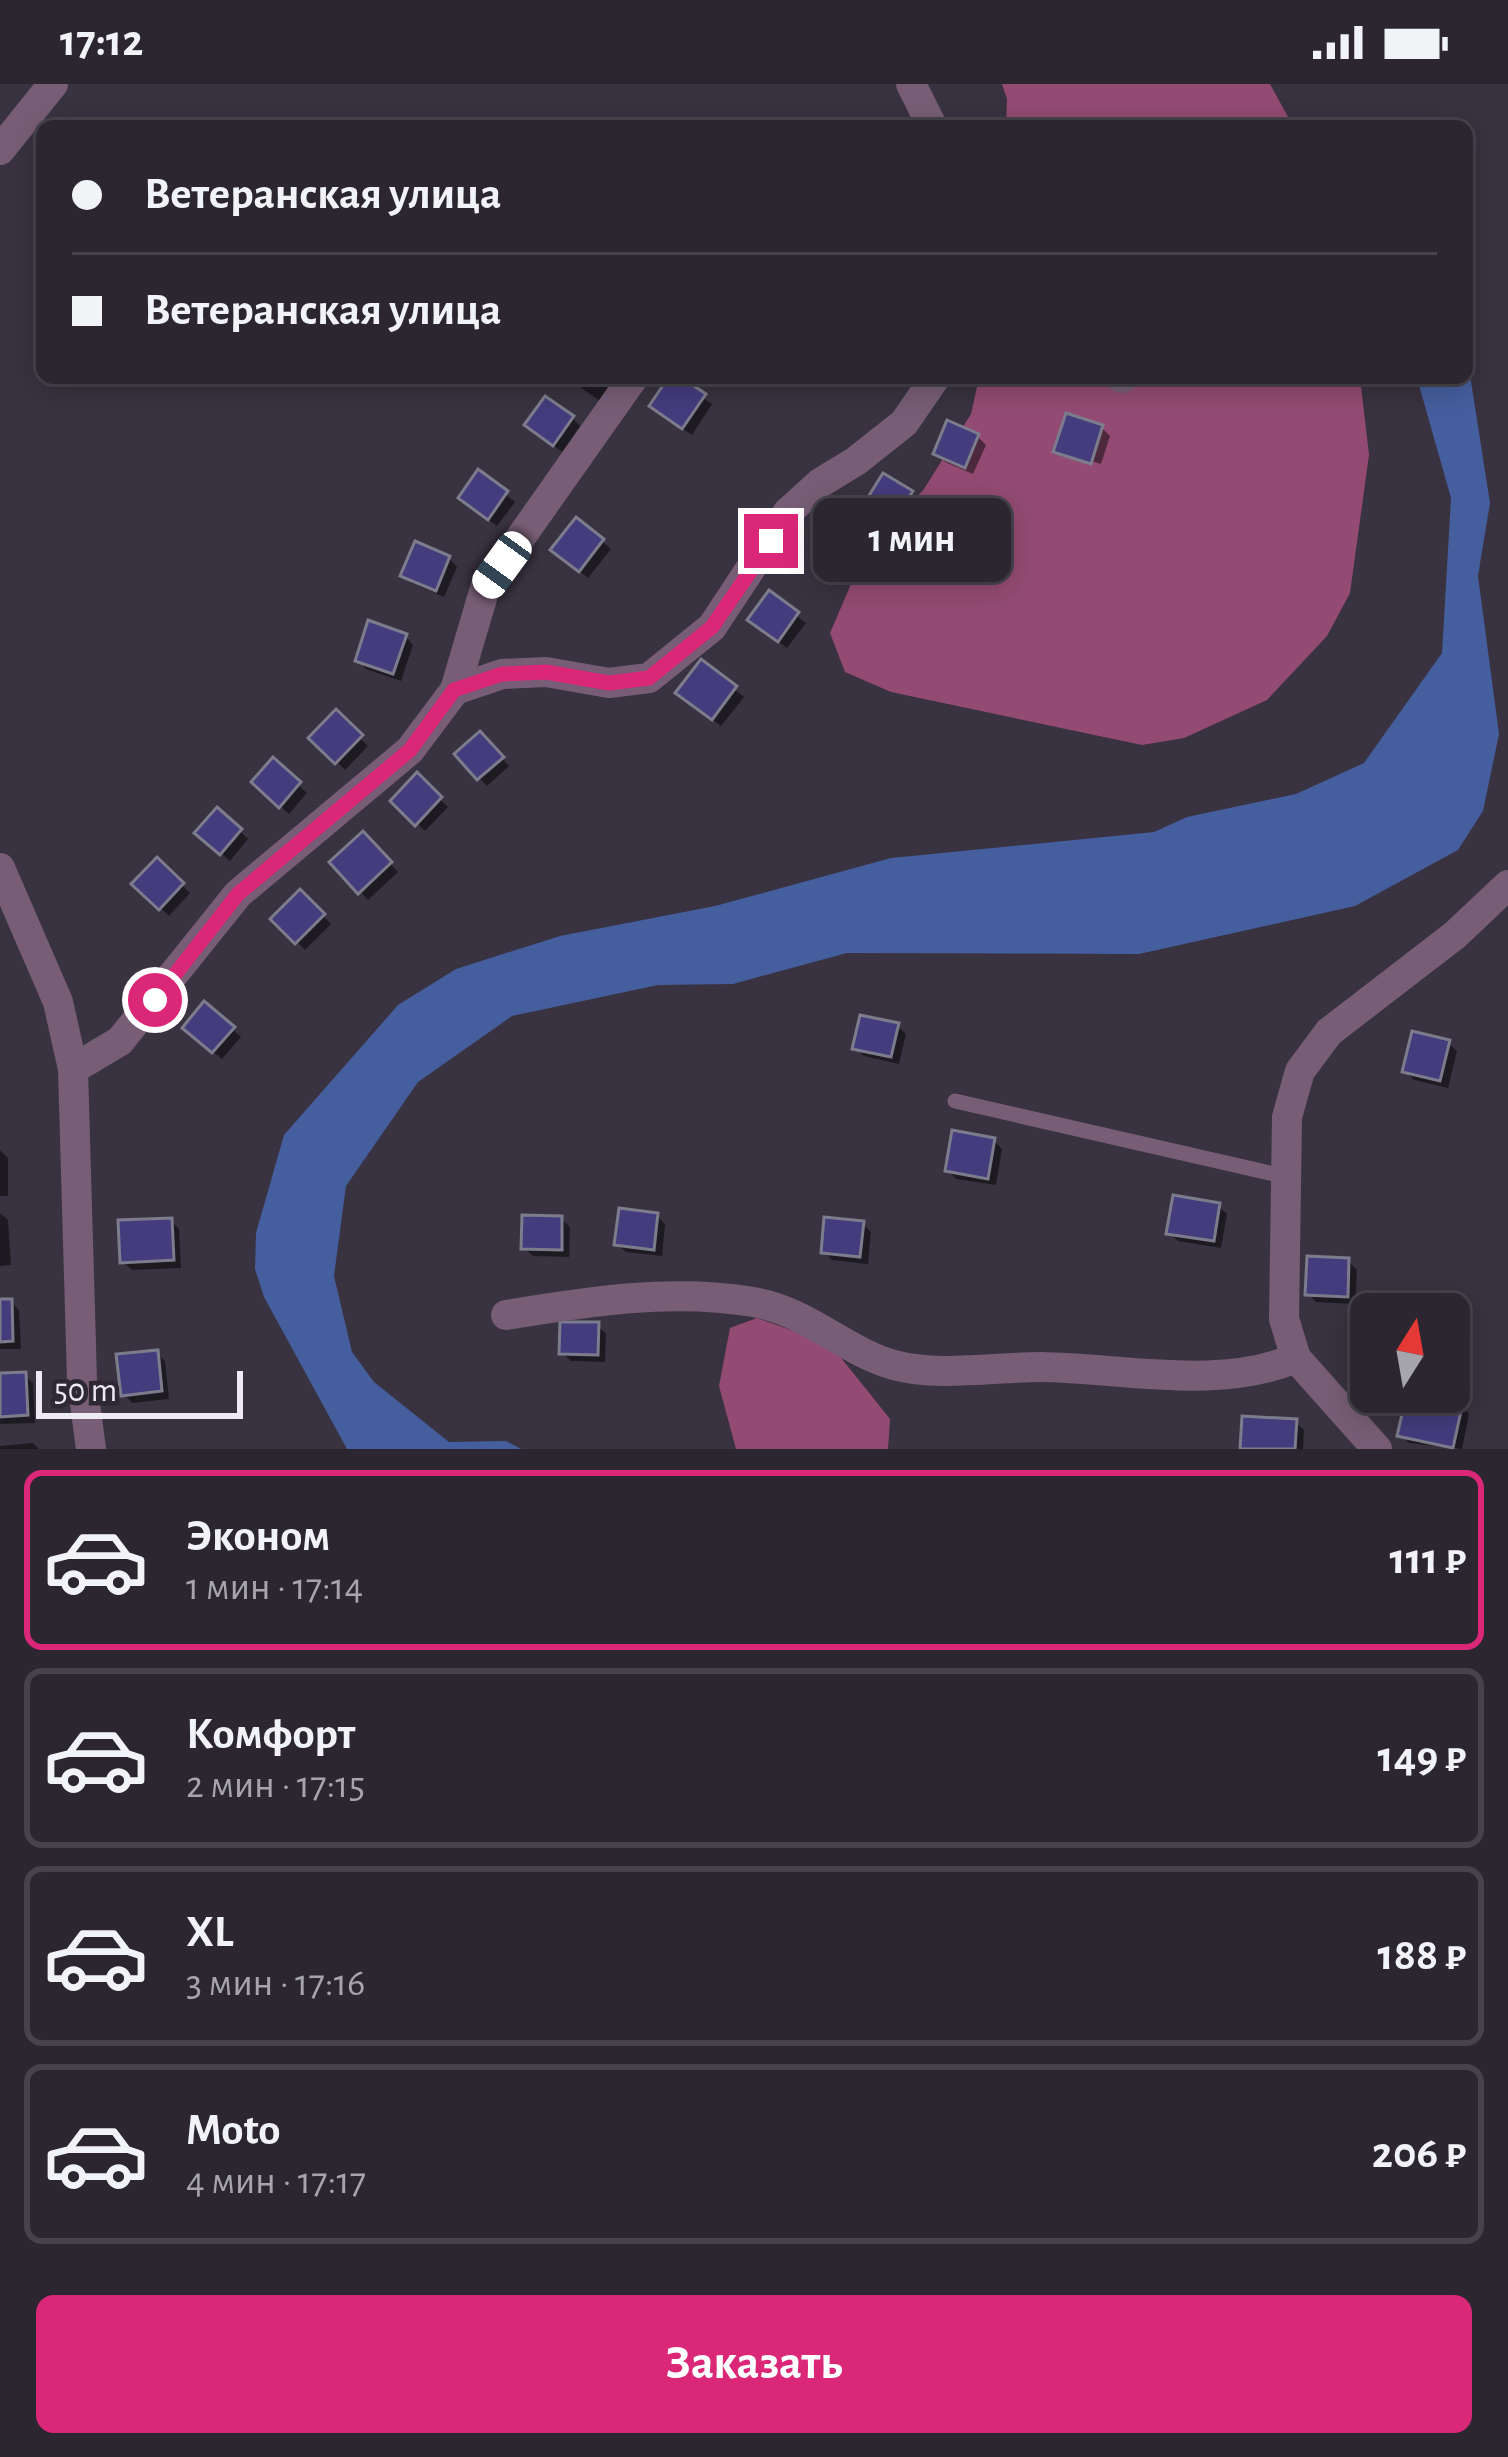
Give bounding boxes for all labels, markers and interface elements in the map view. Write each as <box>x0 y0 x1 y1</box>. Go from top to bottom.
text: 17:12 <box>60 19 143 64</box>
text: Ветеранская улица <box>144 172 501 217</box>
text: Ветеранская улица <box>144 288 501 333</box>
callout: 1 мин <box>813 499 1011 583</box>
route end <box>744 514 798 568</box>
text: 1 мин <box>869 520 955 559</box>
car <box>466 525 538 605</box>
route start <box>128 973 182 1027</box>
north arrow <box>1350 1293 1470 1413</box>
map controls <box>1350 1293 1470 1413</box>
scale bar <box>36 1365 243 1418</box>
text: 50 m <box>54 1375 117 1408</box>
icon: car <box>42 1506 150 1614</box>
text: Эконом <box>186 1514 330 1559</box>
text: 111 ₽ <box>1390 1537 1466 1582</box>
text: 1 мин · 17:14 <box>186 1568 363 1607</box>
icon: car <box>42 1704 150 1812</box>
text: Комфорт <box>186 1712 355 1757</box>
text: 149 ₽ <box>1378 1735 1466 1780</box>
text: 2 мин · 17:15 <box>186 1766 365 1805</box>
icon: car <box>42 1902 150 2010</box>
text: XL <box>186 1910 234 1955</box>
text: 188 ₽ <box>1378 1933 1466 1978</box>
text: 3 мин · 17:16 <box>186 1964 365 2003</box>
icon: car <box>42 2100 150 2208</box>
text: Moto <box>186 2108 281 2153</box>
text: 206 ₽ <box>1372 2131 1466 2176</box>
text: 4 мин · 17:17 <box>186 2162 366 2201</box>
button: Заказать <box>36 2295 1472 2433</box>

